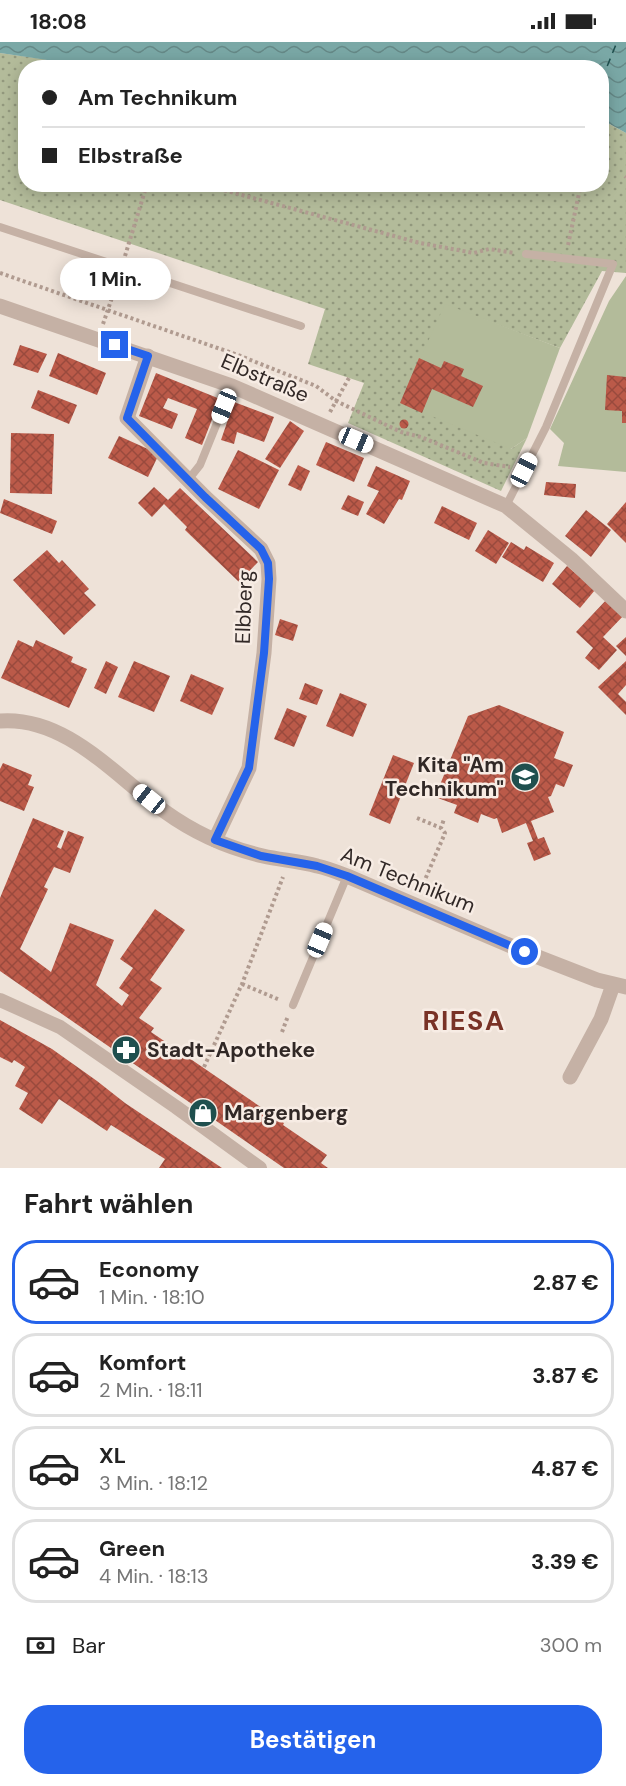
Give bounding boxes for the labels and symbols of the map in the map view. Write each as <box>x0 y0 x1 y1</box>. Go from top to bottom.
callout: 1 Min. <box>60 258 170 300</box>
route end <box>101 331 128 358</box>
street label: Elbstraße <box>217 347 313 409</box>
car <box>209 386 239 426</box>
car <box>336 425 376 455</box>
car <box>508 450 540 490</box>
street label: Elbberg <box>229 569 259 644</box>
place label: Kita "Am Technikum" <box>385 751 504 803</box>
school or university icon: Kita "Am Technikum" <box>509 761 541 793</box>
car <box>129 781 169 817</box>
street label: Am Technikum <box>337 840 479 920</box>
car <box>305 920 335 960</box>
route start <box>511 938 538 965</box>
district label: RIESA <box>422 1003 506 1038</box>
pharmacy icon: Stadt-Apotheke <box>110 1034 142 1066</box>
place label: Stadt-Apotheke <box>147 1036 315 1064</box>
shop icon: Margenberg <box>187 1097 219 1129</box>
place label: Margenberg <box>224 1099 348 1127</box>

